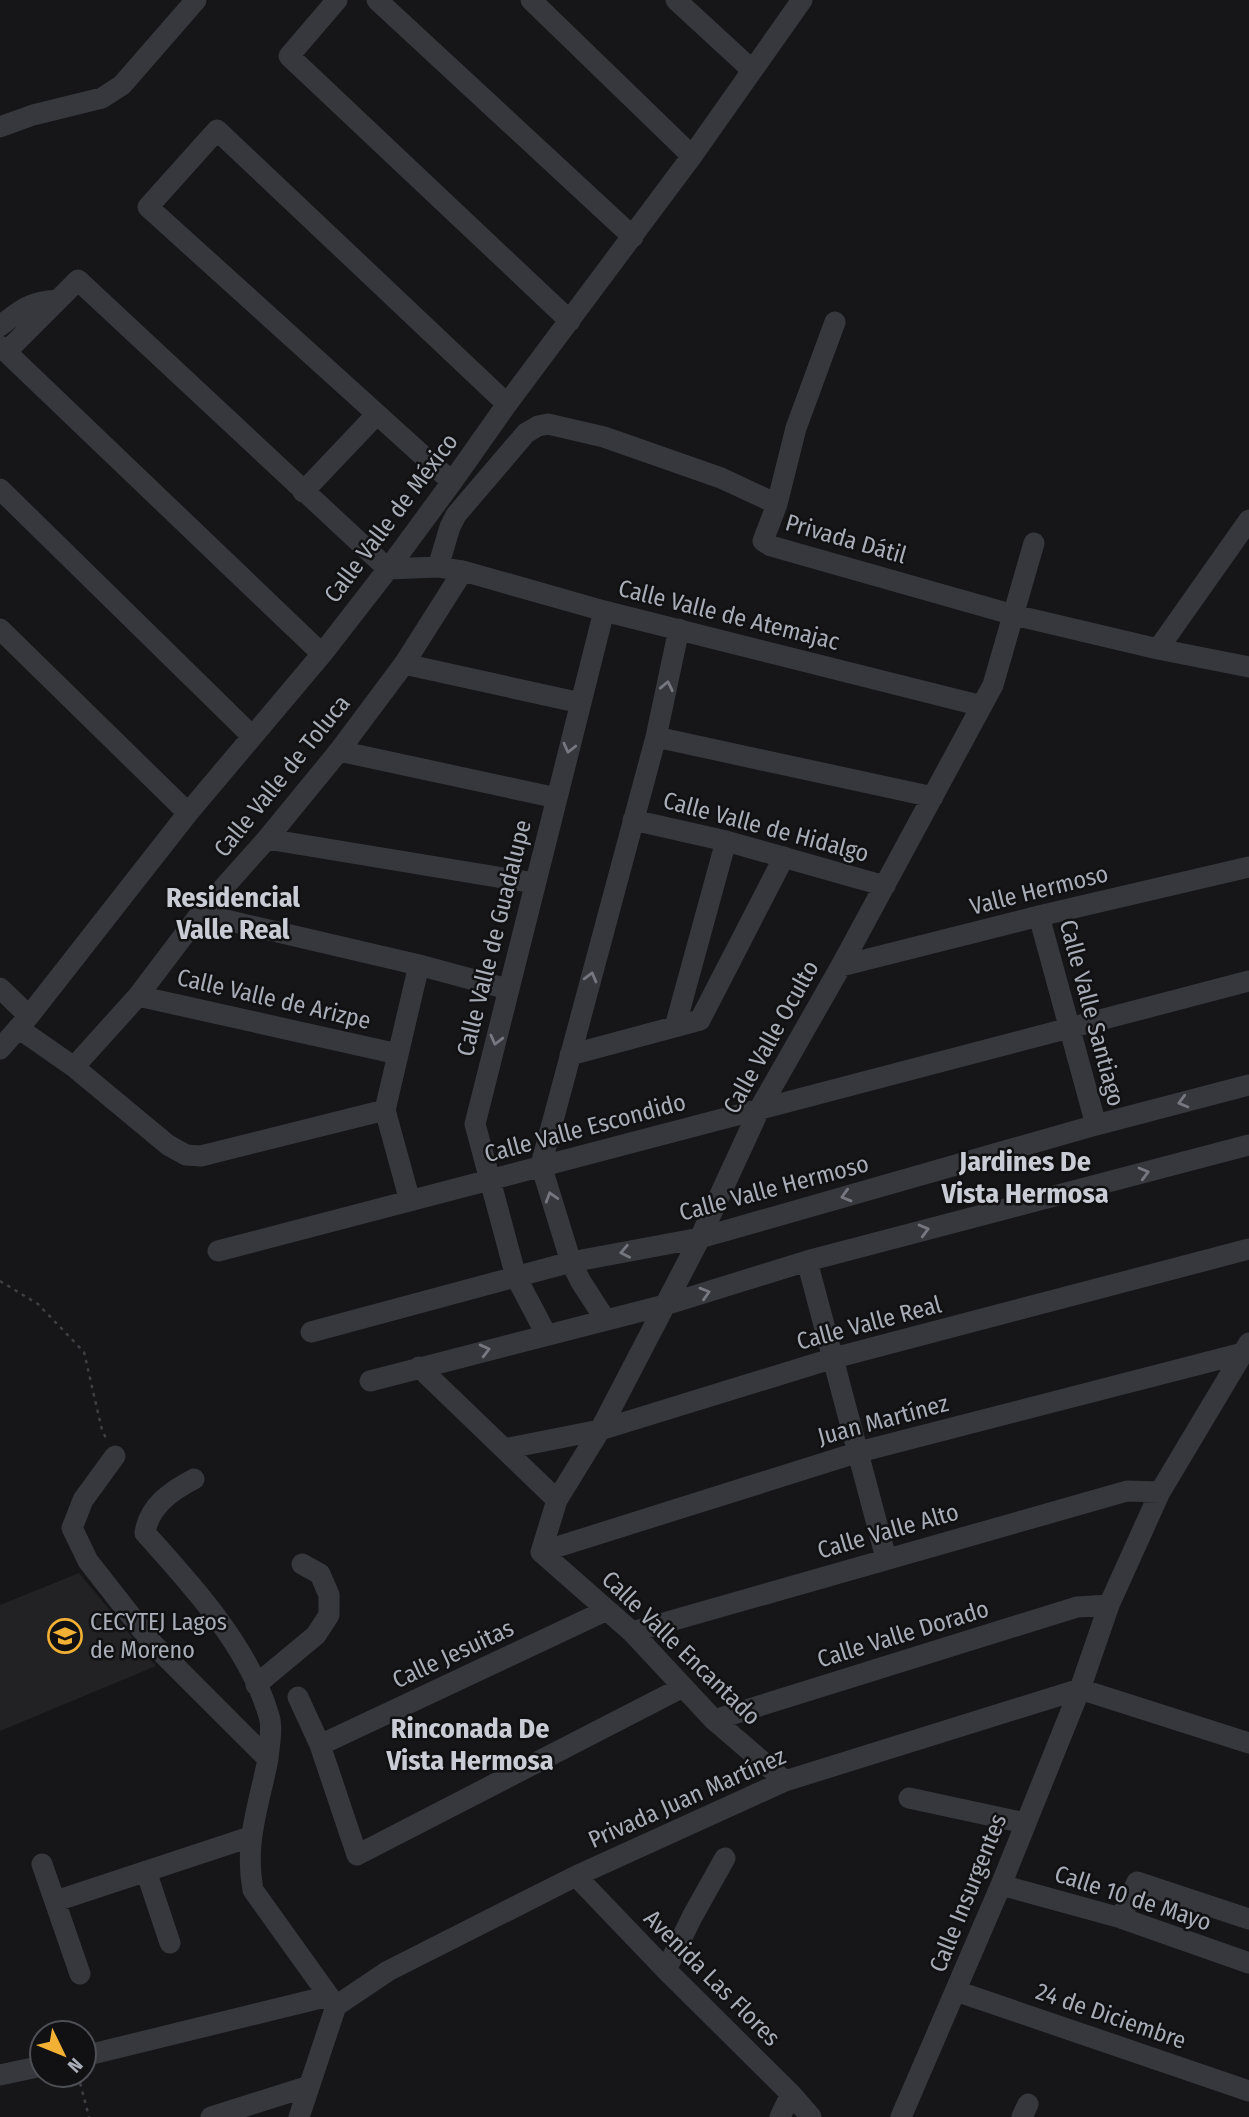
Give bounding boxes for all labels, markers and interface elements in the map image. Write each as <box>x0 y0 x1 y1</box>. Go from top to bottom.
street label: Calle Valle de México <box>318 428 464 608</box>
street label: Privada Dátil <box>782 508 910 570</box>
street label: Calle Valle de Atemajac <box>616 574 842 656</box>
one-way arrow <box>658 680 673 692</box>
street label: Calle Valle de Toluca <box>208 690 356 862</box>
one-way arrow <box>563 742 577 754</box>
street label: Calle Valle de Hidalgo <box>660 786 872 868</box>
street label: Calle Valle de Guadalupe <box>451 817 537 1059</box>
street label: Valle Hermoso <box>967 859 1111 921</box>
district label: Residencial Valle Real <box>166 881 300 946</box>
street label: Calle Valle Santiago <box>1054 917 1130 1109</box>
street label: Calle Valle Oculto <box>717 956 825 1118</box>
street label: Calle Valle de Arizpe <box>174 963 374 1035</box>
one-way arrow <box>583 971 597 983</box>
one-way arrow <box>490 1034 504 1046</box>
street label: Calle Valle Escondido <box>481 1088 689 1168</box>
one-way arrow <box>1177 1094 1189 1108</box>
district label: Jardines De Vista Hermosa <box>940 1145 1109 1210</box>
street label: Calle Valle Hermoso <box>676 1149 872 1227</box>
one-way arrow <box>1138 1167 1150 1181</box>
one-way arrow <box>840 1188 852 1203</box>
one-way arrow <box>545 1191 559 1204</box>
one-way arrow <box>917 1224 929 1239</box>
one-way arrow <box>619 1244 631 1259</box>
one-way arrow <box>698 1286 710 1301</box>
street label: Calle Valle Real <box>794 1290 944 1356</box>
one-way arrow <box>479 1344 491 1358</box>
street label: Juan Martínez <box>815 1389 951 1451</box>
street label: Calle Valle Alto <box>814 1498 962 1564</box>
street label: Calle Valle Encantado <box>596 1565 766 1731</box>
street label: Calle Valle Dorado <box>814 1595 992 1673</box>
place label: CECYTEJ Lagos de Moreno <box>90 1608 227 1664</box>
street label: Calle Jesuitas <box>388 1614 518 1694</box>
school or university icon: CECYTEJ Lagos de Moreno <box>46 1617 84 1655</box>
district label: Rinconada De Vista Hermosa <box>385 1712 554 1777</box>
street label: Privada Juan Martínez <box>584 1742 790 1854</box>
street label: Calle Insurgentes <box>923 1810 1013 1976</box>
street label: Calle 10 de Mayo <box>1051 1859 1215 1937</box>
street label: Avenida Las Flores <box>638 1904 786 2052</box>
street label: 24 de Diciembre <box>1032 1977 1190 2055</box>
north arrow <box>28 2019 98 2089</box>
text: N <box>63 2053 87 2077</box>

